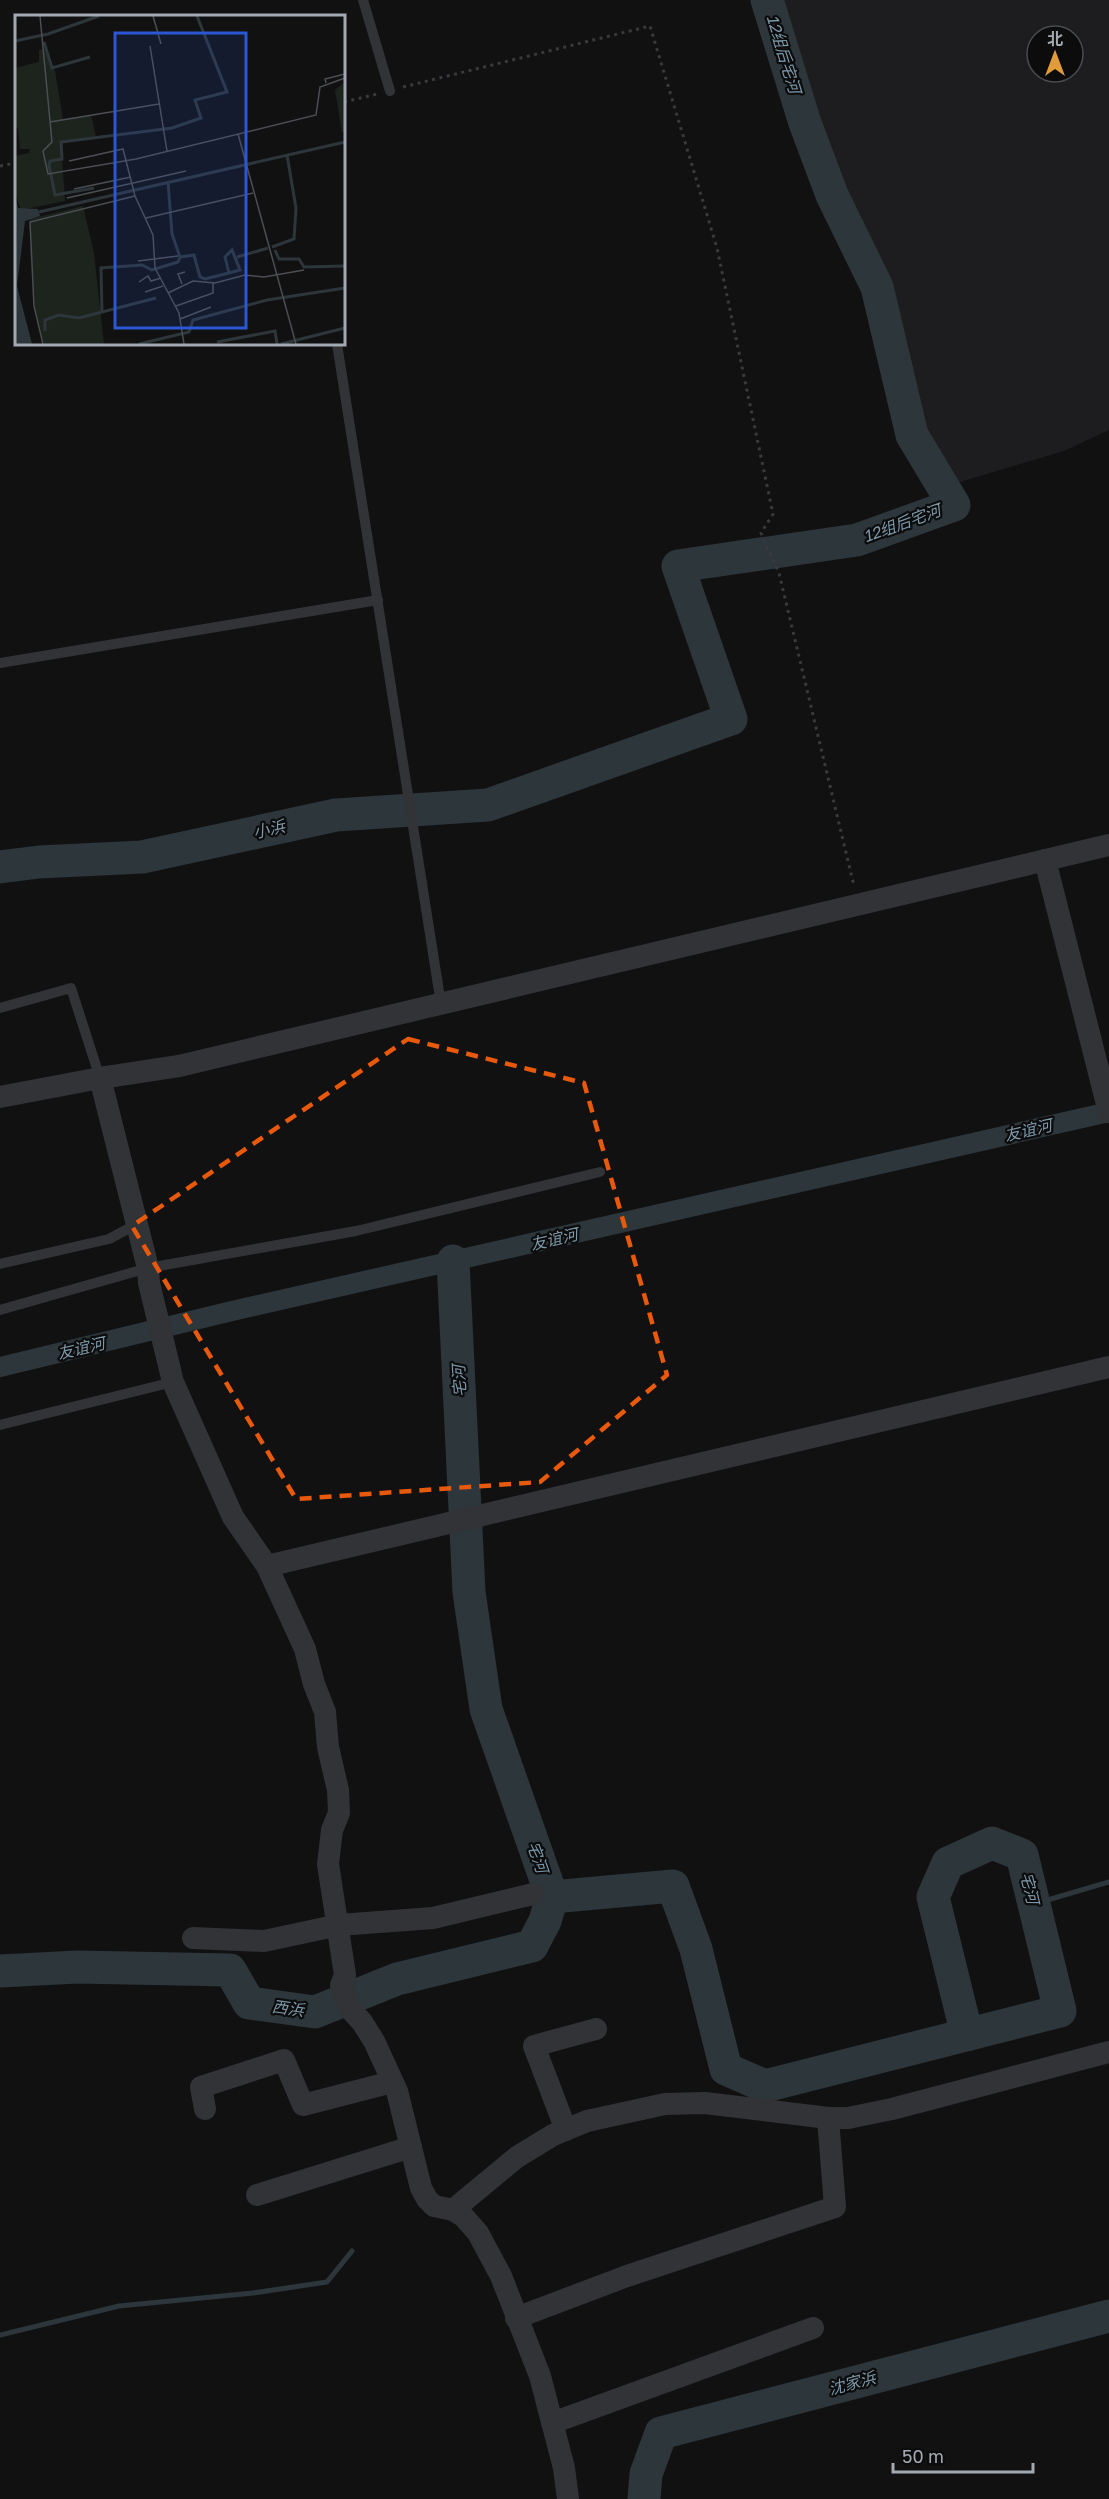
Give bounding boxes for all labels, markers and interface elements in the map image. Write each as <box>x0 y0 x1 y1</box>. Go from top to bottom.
water label: 12组后宅河 <box>763 12 806 99</box>
inset map <box>15 15 345 345</box>
north arrow <box>1025 24 1085 84</box>
text: 北 <box>1047 29 1063 49</box>
water label: 12组后宅河 <box>861 499 946 546</box>
water label: 小浜 <box>251 815 289 842</box>
water label: 友谊河 <box>1002 1114 1057 1145</box>
water label: 友谊河 <box>528 1223 583 1254</box>
water label: 友谊河 <box>55 1332 110 1363</box>
water label: 宅河 <box>448 1362 470 1398</box>
water label: 宅河 <box>523 1839 554 1878</box>
water label: 宅河 <box>1017 1870 1044 1909</box>
water label: 西浜 <box>271 1996 307 2020</box>
water label: 沈家浜 <box>826 2367 880 2399</box>
scale bar <box>893 2436 1032 2474</box>
text: 50 m <box>902 2445 944 2467</box>

